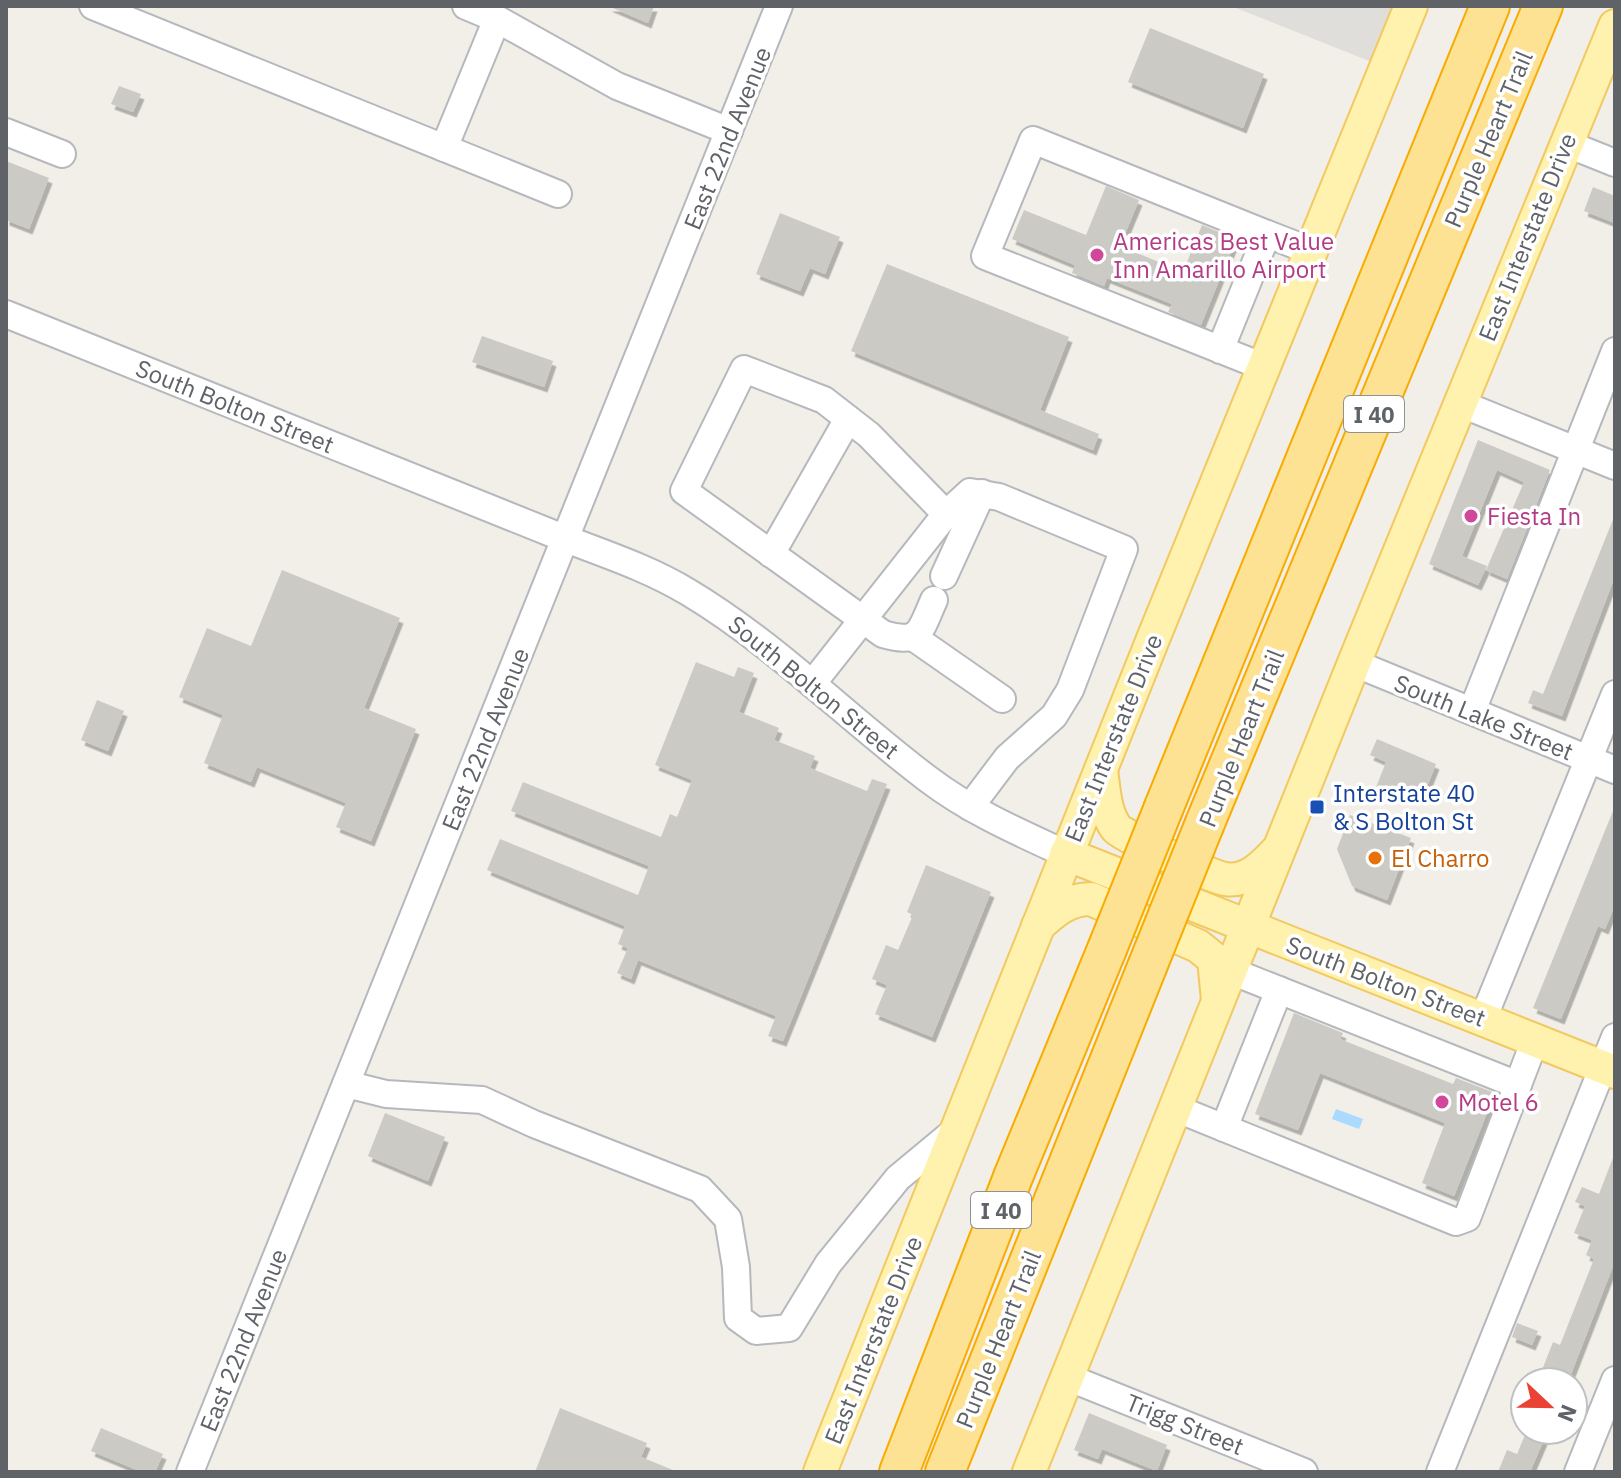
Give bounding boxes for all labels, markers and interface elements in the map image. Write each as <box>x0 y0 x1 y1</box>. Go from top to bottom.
street label: East 22nd Avenue <box>676 42 778 234</box>
street label: Purple Heart Trail <box>1436 46 1540 232</box>
street label: East Interstate Drive <box>1471 128 1583 346</box>
place label: Americas Best Value Inn Amarillo Airport <box>1113 225 1334 285</box>
marker: Americas Best Value Inn Amarillo Airport <box>1088 246 1106 264</box>
street label: South Bolton Street <box>131 352 339 460</box>
road number: I 40 <box>1344 396 1404 432</box>
place label: Fiesta In <box>1487 500 1581 532</box>
marker: Fiesta In <box>1462 507 1480 525</box>
street label: South Bolton Street <box>722 608 906 766</box>
street label: East Interstate Drive <box>1057 629 1169 847</box>
street label: East 22nd Avenue <box>434 643 536 835</box>
street label: Purple Heart Trail <box>1191 644 1291 832</box>
street label: South Lake Street <box>1390 666 1578 768</box>
place label: Interstate 40 & S Bolton St <box>1333 777 1475 837</box>
marker: Interstate 40 & S Bolton St <box>1308 798 1326 816</box>
place label: El Charro <box>1391 842 1489 874</box>
marker: El Charro <box>1366 849 1384 867</box>
street label: South Bolton Street <box>1282 928 1490 1034</box>
place label: Motel 6 <box>1458 1086 1539 1118</box>
marker: Motel 6 <box>1433 1093 1451 1111</box>
road number: I 40 <box>971 1192 1031 1228</box>
street label: East Interstate Drive <box>817 1231 929 1449</box>
street label: East 22nd Avenue <box>192 1244 294 1436</box>
street label: Purple Heart Trail <box>948 1245 1048 1433</box>
north arrow <box>1509 1366 1589 1446</box>
street label: Trigg Street <box>1121 1386 1249 1462</box>
text: N <box>1552 1401 1584 1426</box>

